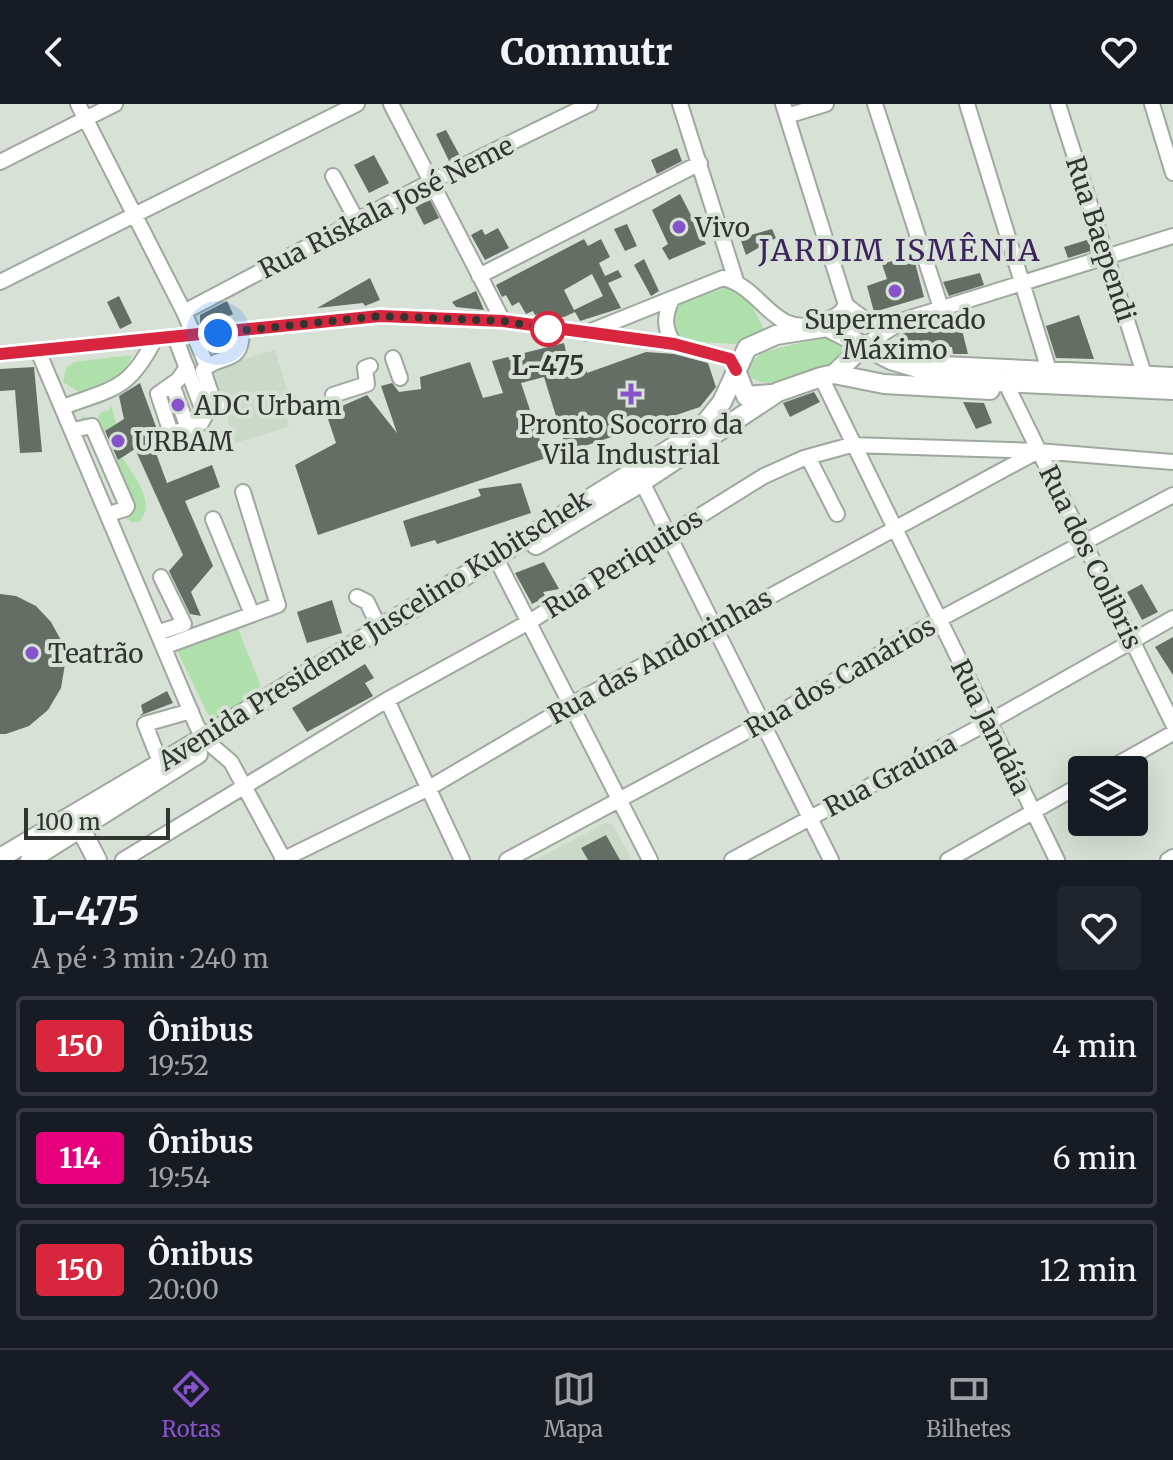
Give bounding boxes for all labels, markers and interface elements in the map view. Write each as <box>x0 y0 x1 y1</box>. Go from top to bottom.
icon: back <box>32 30 76 74</box>
text: Commutr <box>501 30 672 75</box>
icon: heart <box>1097 30 1141 74</box>
street label: Rua Riskala José Neme <box>253 128 519 286</box>
street label: Rua Baependi <box>1059 152 1143 326</box>
place label: Vivo <box>694 211 750 244</box>
marker: Vivo <box>670 218 688 236</box>
district label: JARDIM ISMÊNIA <box>758 231 1041 269</box>
marker: Supermercado Máximo <box>886 282 904 300</box>
place label: Supermercado Máximo <box>804 303 986 366</box>
marker: L-475 <box>531 312 565 346</box>
your location <box>198 313 238 353</box>
place label: L-475 <box>512 349 584 382</box>
marker: Pronto Socorro da Vila Industrial <box>620 383 642 405</box>
place label: ADC Urbam <box>193 389 342 422</box>
marker: ADC Urbam <box>169 396 187 414</box>
place label: Pronto Socorro da Vila Industrial <box>519 408 743 471</box>
place label: URBAM <box>134 425 234 458</box>
marker: URBAM <box>109 432 127 450</box>
street label: Rua dos Colibris <box>1032 460 1150 654</box>
street label: Avenida Presidente Juscelino Kubitschek <box>151 482 597 778</box>
street label: Rua Periquitos <box>537 501 709 625</box>
street label: Rua das Andorinhas <box>542 581 778 731</box>
street label: Rua dos Canários <box>739 609 941 745</box>
place label: Teatrão <box>48 637 143 670</box>
marker: Teatrão <box>23 644 41 662</box>
street label: Rua Jandáia <box>944 654 1038 800</box>
street label: Rua Graúna <box>818 726 962 824</box>
map controls <box>1068 756 1148 836</box>
button: layers <box>1068 756 1148 836</box>
scale bar <box>24 804 170 840</box>
text: 100 m <box>36 808 101 836</box>
button: heart <box>1057 886 1141 970</box>
text: L-475 <box>32 888 139 935</box>
text: A pé · 3 min · 240 m <box>32 942 269 975</box>
text: Ônibus <box>148 1011 253 1049</box>
text: 4 min <box>1052 1027 1137 1065</box>
text: 150 <box>57 1028 103 1064</box>
text: 19:52 <box>148 1049 209 1082</box>
text: Ônibus <box>148 1123 253 1161</box>
text: 6 min <box>1052 1139 1137 1177</box>
text: 114 <box>59 1140 101 1176</box>
text: 19:54 <box>148 1161 210 1194</box>
text: Ônibus <box>148 1235 253 1273</box>
text: 12 min <box>1040 1251 1137 1289</box>
text: 150 <box>57 1252 103 1288</box>
text: 20:00 <box>148 1273 219 1306</box>
tab: Rotas <box>162 1367 221 1443</box>
tab: Mapa <box>544 1367 603 1443</box>
tab: Bilhetes <box>926 1367 1011 1443</box>

